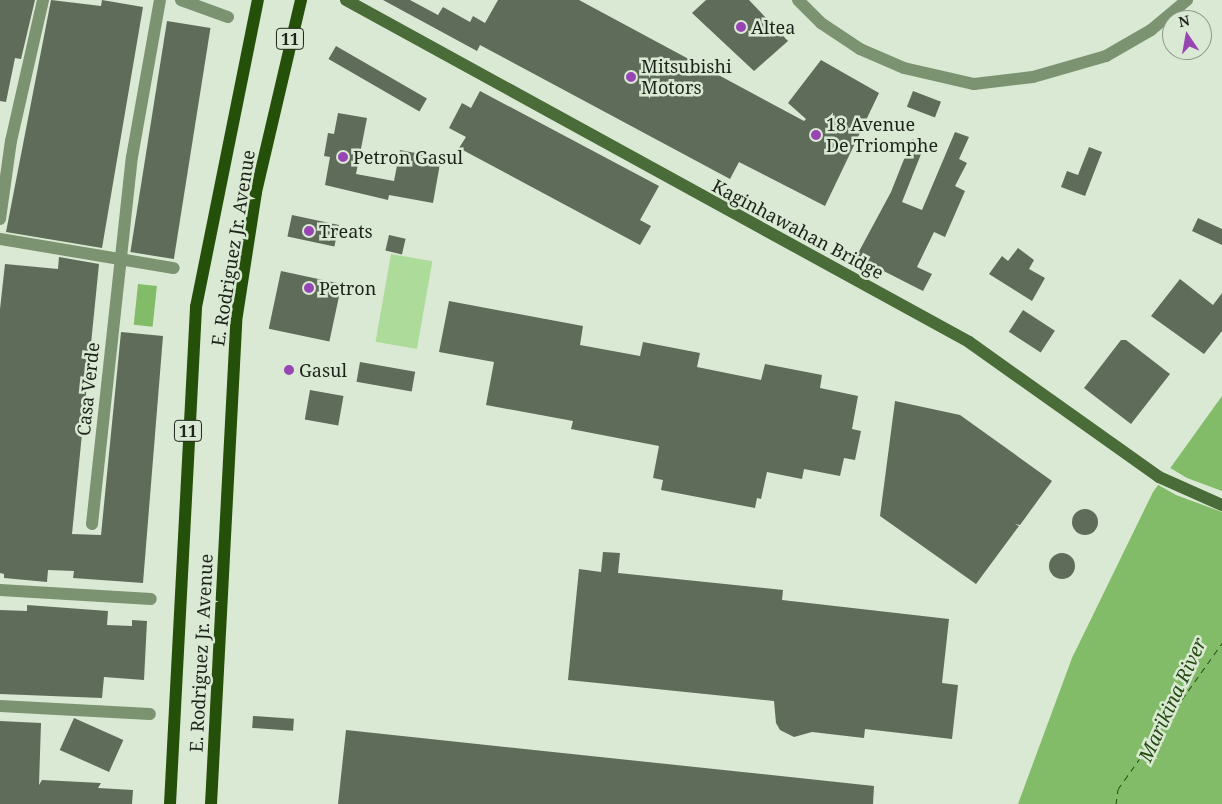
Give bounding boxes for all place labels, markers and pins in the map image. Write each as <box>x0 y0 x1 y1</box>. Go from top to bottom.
place label: Altea <box>751 16 795 38</box>
marker: Altea <box>735 21 747 33</box>
place label: Mitsubishi Motors <box>641 56 732 98</box>
marker: Mitsubishi Motors <box>625 71 637 83</box>
place label: 18 Avenue De Triomphe <box>826 114 938 156</box>
marker: 18 Avenue De Triomphe <box>810 129 822 141</box>
place label: Petron Gasul <box>353 146 463 168</box>
marker: Petron Gasul <box>337 151 349 163</box>
place label: Treats <box>319 220 373 242</box>
marker: Treats <box>303 225 315 237</box>
place label: Petron <box>319 277 376 299</box>
marker: Petron <box>303 282 315 294</box>
place label: Gasul <box>299 359 347 381</box>
marker: Gasul <box>283 364 295 376</box>

